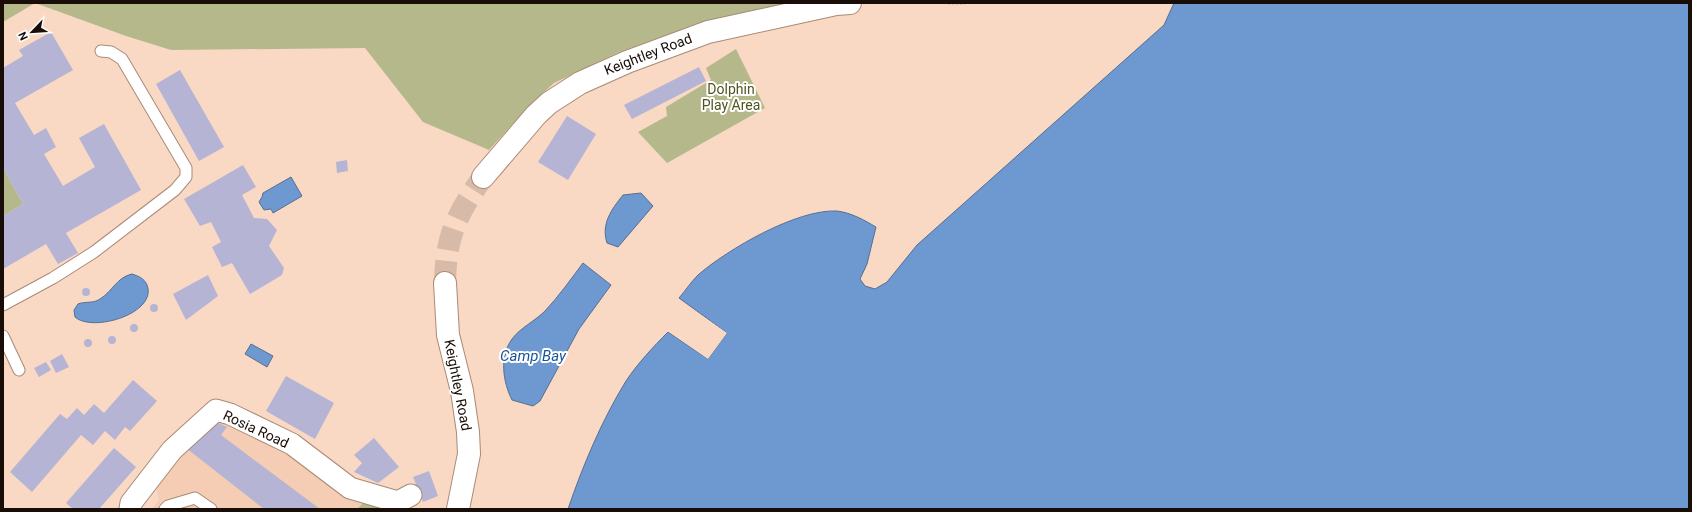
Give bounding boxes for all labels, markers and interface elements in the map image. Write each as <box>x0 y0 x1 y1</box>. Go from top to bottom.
north arrow <box>12 12 52 52</box>
text: N <box>16 30 31 42</box>
street label: Keightley Road <box>602 30 694 78</box>
park label: Dolphin Play Area <box>702 81 760 113</box>
street label: Keightley Road <box>441 338 475 432</box>
water label: Camp Bay <box>500 347 567 365</box>
street label: Rosia Road <box>221 407 291 451</box>

